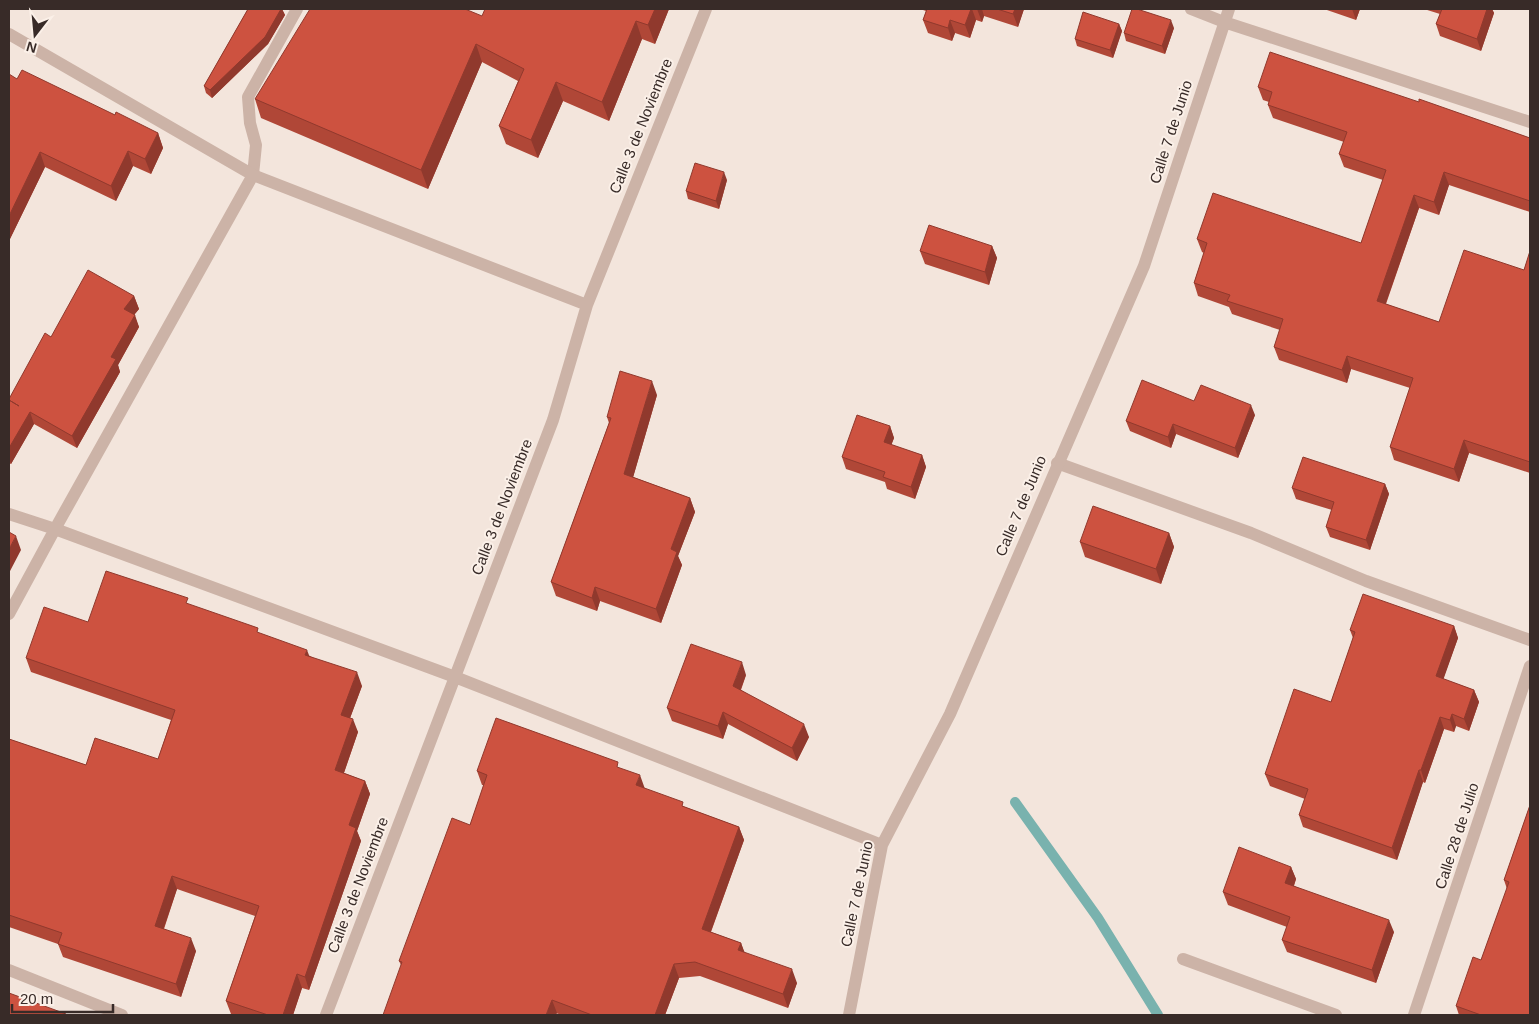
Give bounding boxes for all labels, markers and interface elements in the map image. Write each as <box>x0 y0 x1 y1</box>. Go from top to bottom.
north arrow <box>10 10 60 60</box>
text: N <box>24 38 38 57</box>
street label: Calle 3 de Noviembre <box>606 56 675 196</box>
street label: Calle 7 de Junio <box>1146 78 1195 186</box>
street label: Calle 3 de Noviembre <box>468 436 535 577</box>
street label: Calle 7 de Junio <box>992 453 1049 559</box>
street label: Calle 28 de Julio <box>1431 780 1482 891</box>
street label: Calle 3 de Noviembre <box>324 814 391 955</box>
street label: Calle 7 de Junio <box>837 840 876 948</box>
scale bar <box>12 982 114 1014</box>
text: 20 m <box>20 990 53 1007</box>

